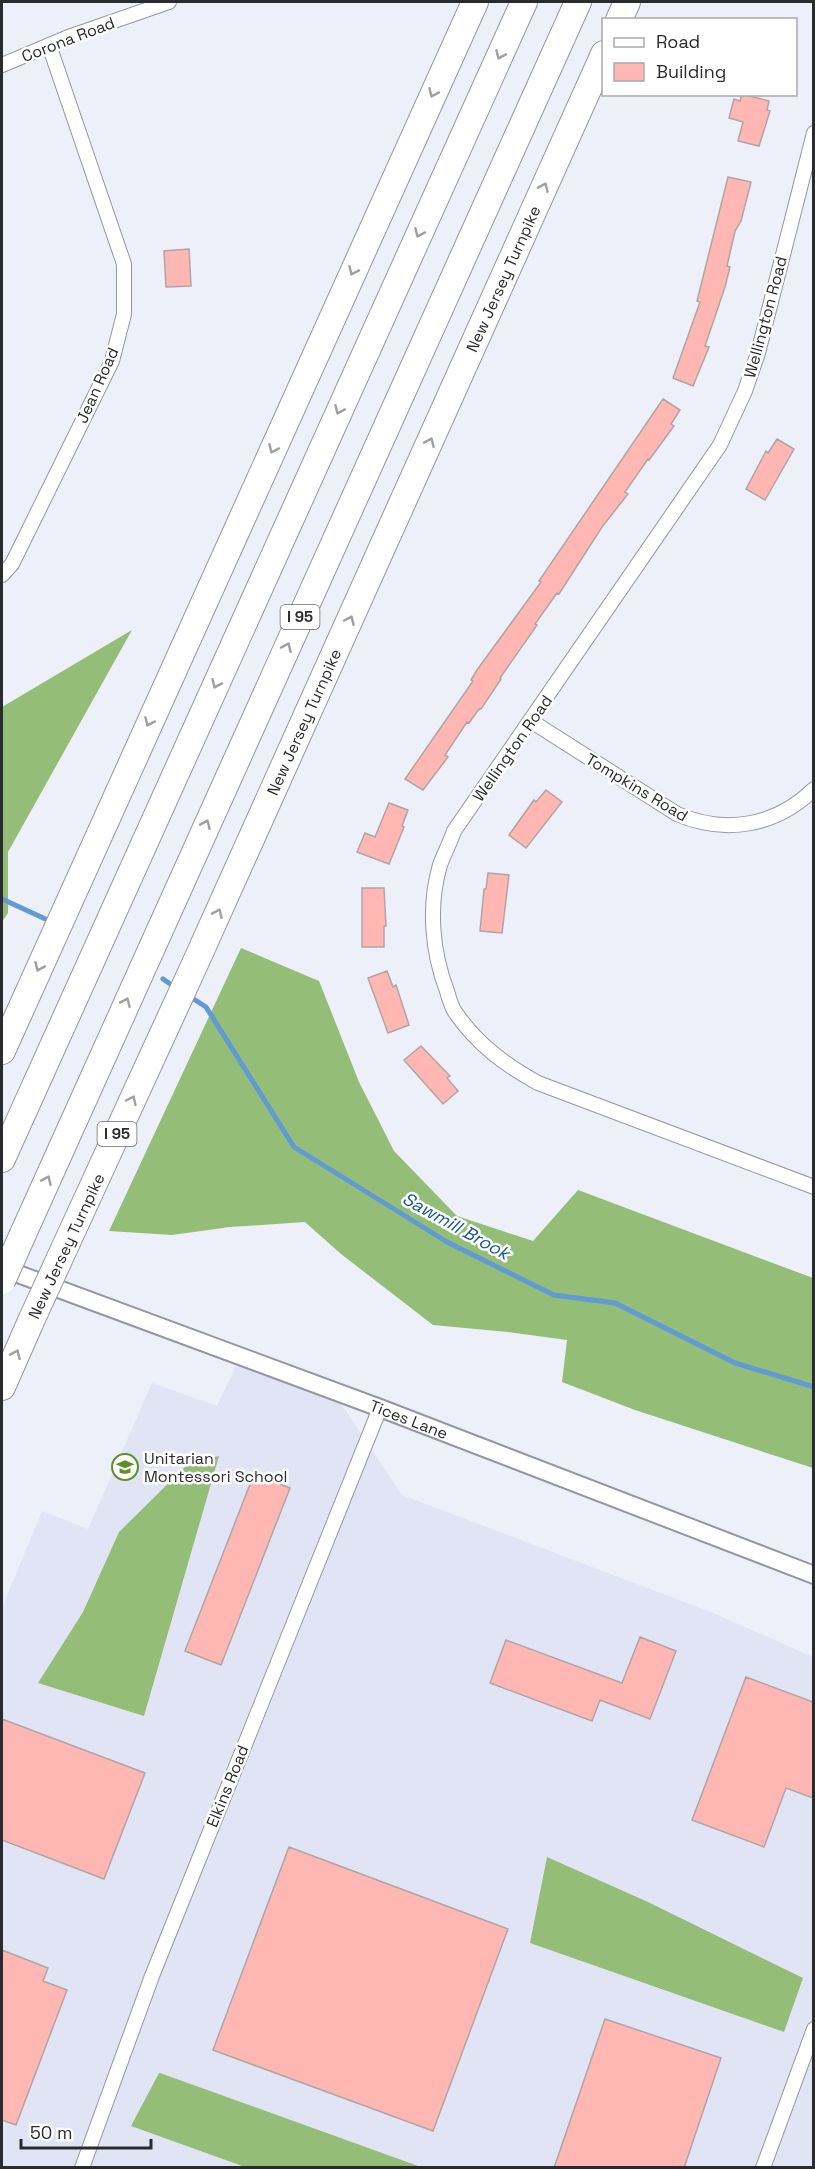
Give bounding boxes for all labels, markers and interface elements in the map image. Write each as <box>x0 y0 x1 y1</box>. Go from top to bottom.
street label: Corona Road <box>19 12 118 67</box>
legend <box>602 18 797 96</box>
text: Road <box>656 30 700 53</box>
one-way arrow <box>495 48 507 59</box>
text: Building <box>656 60 726 83</box>
one-way arrow <box>429 87 441 98</box>
one-way arrow <box>537 183 549 194</box>
street label: New Jersey Turnpike <box>461 202 546 355</box>
one-way arrow <box>415 226 427 237</box>
street label: Wellington Road <box>739 254 792 380</box>
one-way arrow <box>348 264 360 275</box>
street label: Jean Road <box>71 344 124 426</box>
one-way arrow <box>334 404 346 415</box>
one-way arrow <box>422 437 434 448</box>
one-way arrow <box>268 442 280 453</box>
road number: I 95 <box>280 605 320 629</box>
one-way arrow <box>342 615 354 626</box>
one-way arrow <box>279 642 291 653</box>
street label: New Jersey Turnpike <box>262 646 346 799</box>
one-way arrow <box>211 677 223 688</box>
street label: Wellington Road <box>468 691 557 806</box>
one-way arrow <box>145 716 157 727</box>
street label: Tompkins Road <box>582 749 692 826</box>
one-way arrow <box>199 820 211 831</box>
one-way arrow <box>211 908 223 919</box>
one-way arrow <box>34 961 46 972</box>
one-way arrow <box>119 998 131 1009</box>
one-way arrow <box>125 1096 137 1107</box>
road number: I 95 <box>98 1122 136 1146</box>
street label: New Jersey Turnpike <box>23 1170 109 1322</box>
one-way arrow <box>40 1176 52 1187</box>
water label: Sawmill Brook <box>399 1187 516 1266</box>
one-way arrow <box>9 1350 21 1361</box>
street label: Tices Lane <box>367 1395 451 1444</box>
place label: Unitarian Montessori School <box>144 1448 288 1487</box>
school or university icon: Unitarian Montessori School <box>110 1452 140 1482</box>
street label: Elkins Road <box>201 1742 254 1830</box>
scale bar <box>21 2112 152 2150</box>
text: 50 m <box>30 2121 72 2144</box>

